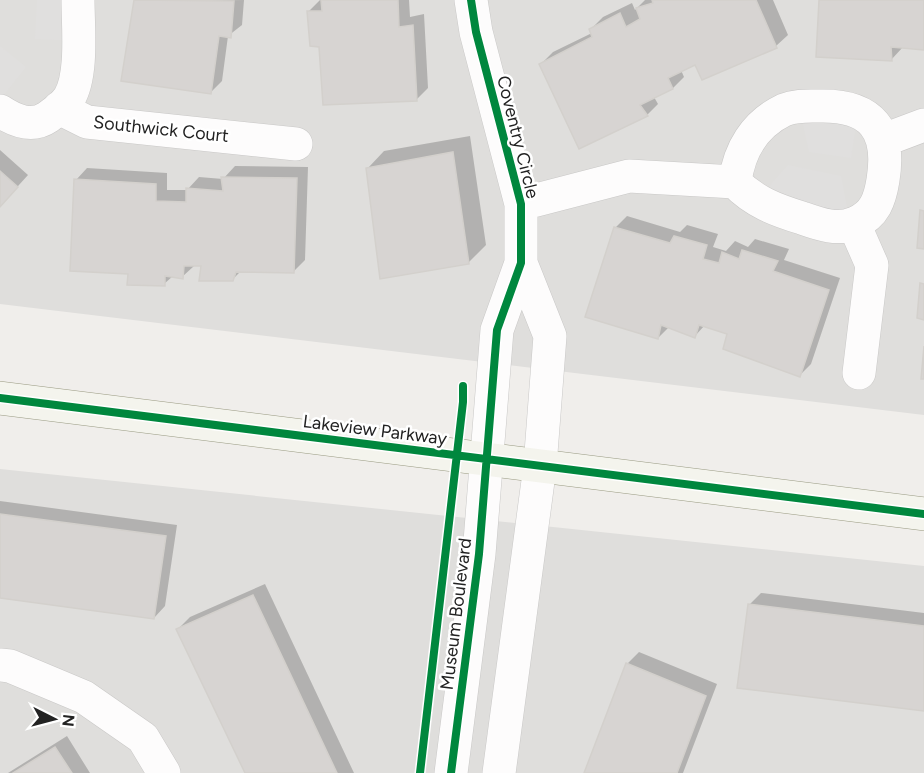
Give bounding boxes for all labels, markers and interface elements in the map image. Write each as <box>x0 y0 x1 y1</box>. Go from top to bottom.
street label: Coventry Circle <box>492 73 544 201</box>
street label: Southwick Court <box>92 111 230 147</box>
street label: Lakeview Parkway <box>302 410 449 450</box>
street label: Museum Boulevard <box>436 537 476 691</box>
north arrow <box>24 689 84 749</box>
text: N <box>58 713 79 728</box>

